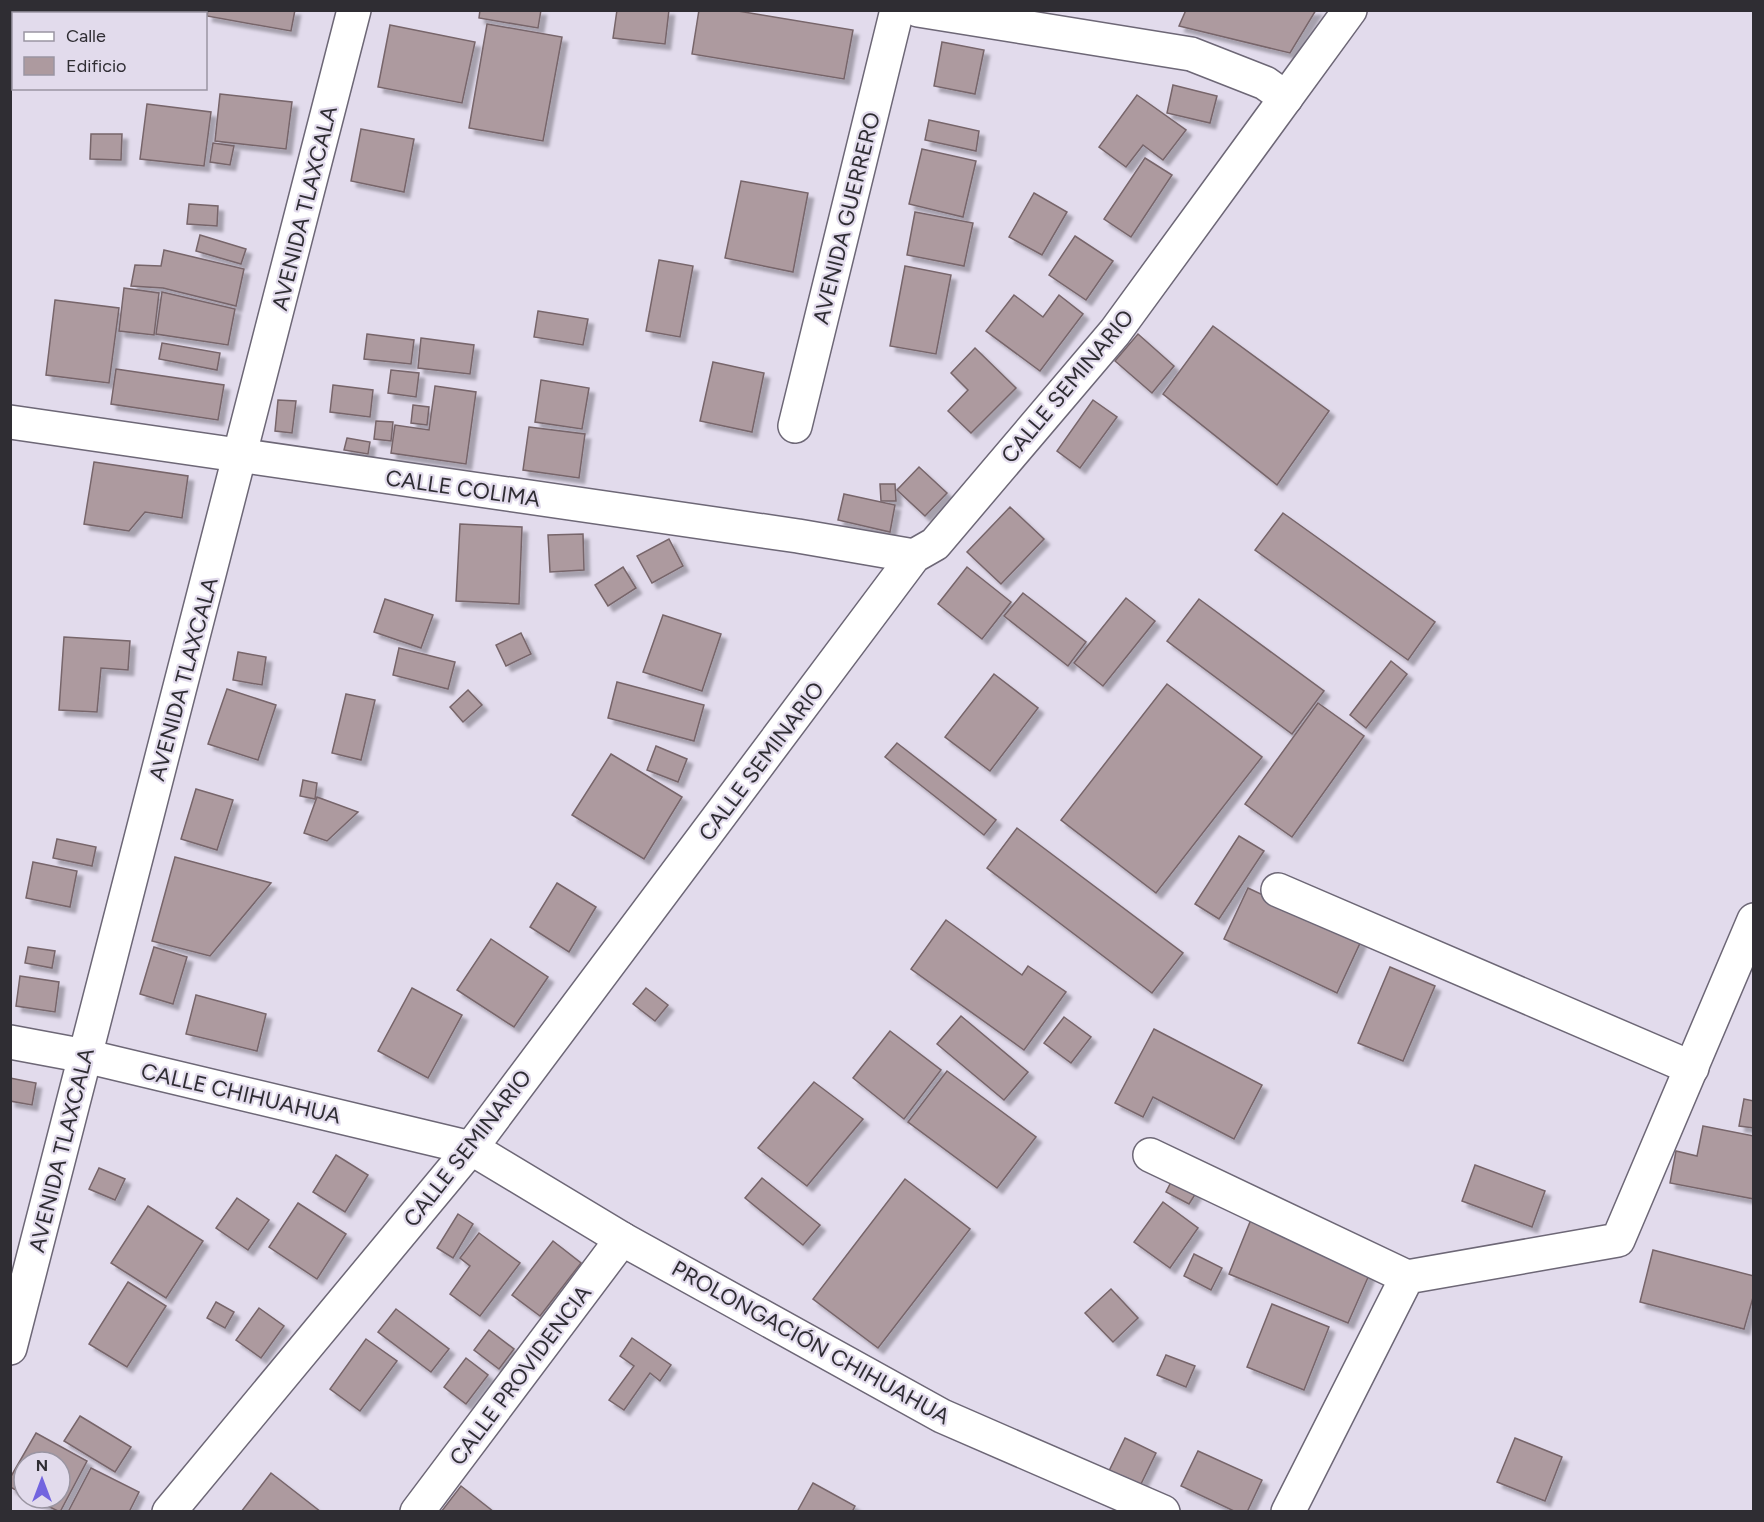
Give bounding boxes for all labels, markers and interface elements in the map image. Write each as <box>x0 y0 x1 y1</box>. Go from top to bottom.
legend <box>12 12 207 90</box>
text: Calle <box>66 25 106 47</box>
text: Edificio <box>66 55 127 77</box>
street label: AVENIDA TLAXCALA <box>266 103 343 313</box>
street label: AVENIDA GUERRERO <box>807 109 886 327</box>
street label: CALLE SEMINARIO <box>995 304 1139 469</box>
street label: CALLE COLIMA <box>384 464 542 513</box>
street label: AVENIDA TLAXCALA <box>143 574 224 784</box>
street label: CALLE SEMINARIO <box>693 677 830 846</box>
street label: AVENIDA TLAXCALA <box>23 1045 100 1255</box>
street label: CALLE CHIHUAHUA <box>138 1057 344 1130</box>
street label: CALLE SEMINARIO <box>398 1064 537 1232</box>
street label: PROLONGACIÓN CHIHUAHUA <box>667 1255 954 1430</box>
street label: CALLE PROVIDENCIA <box>444 1280 597 1471</box>
north arrow <box>12 1450 72 1510</box>
text: N <box>36 1456 48 1475</box>

